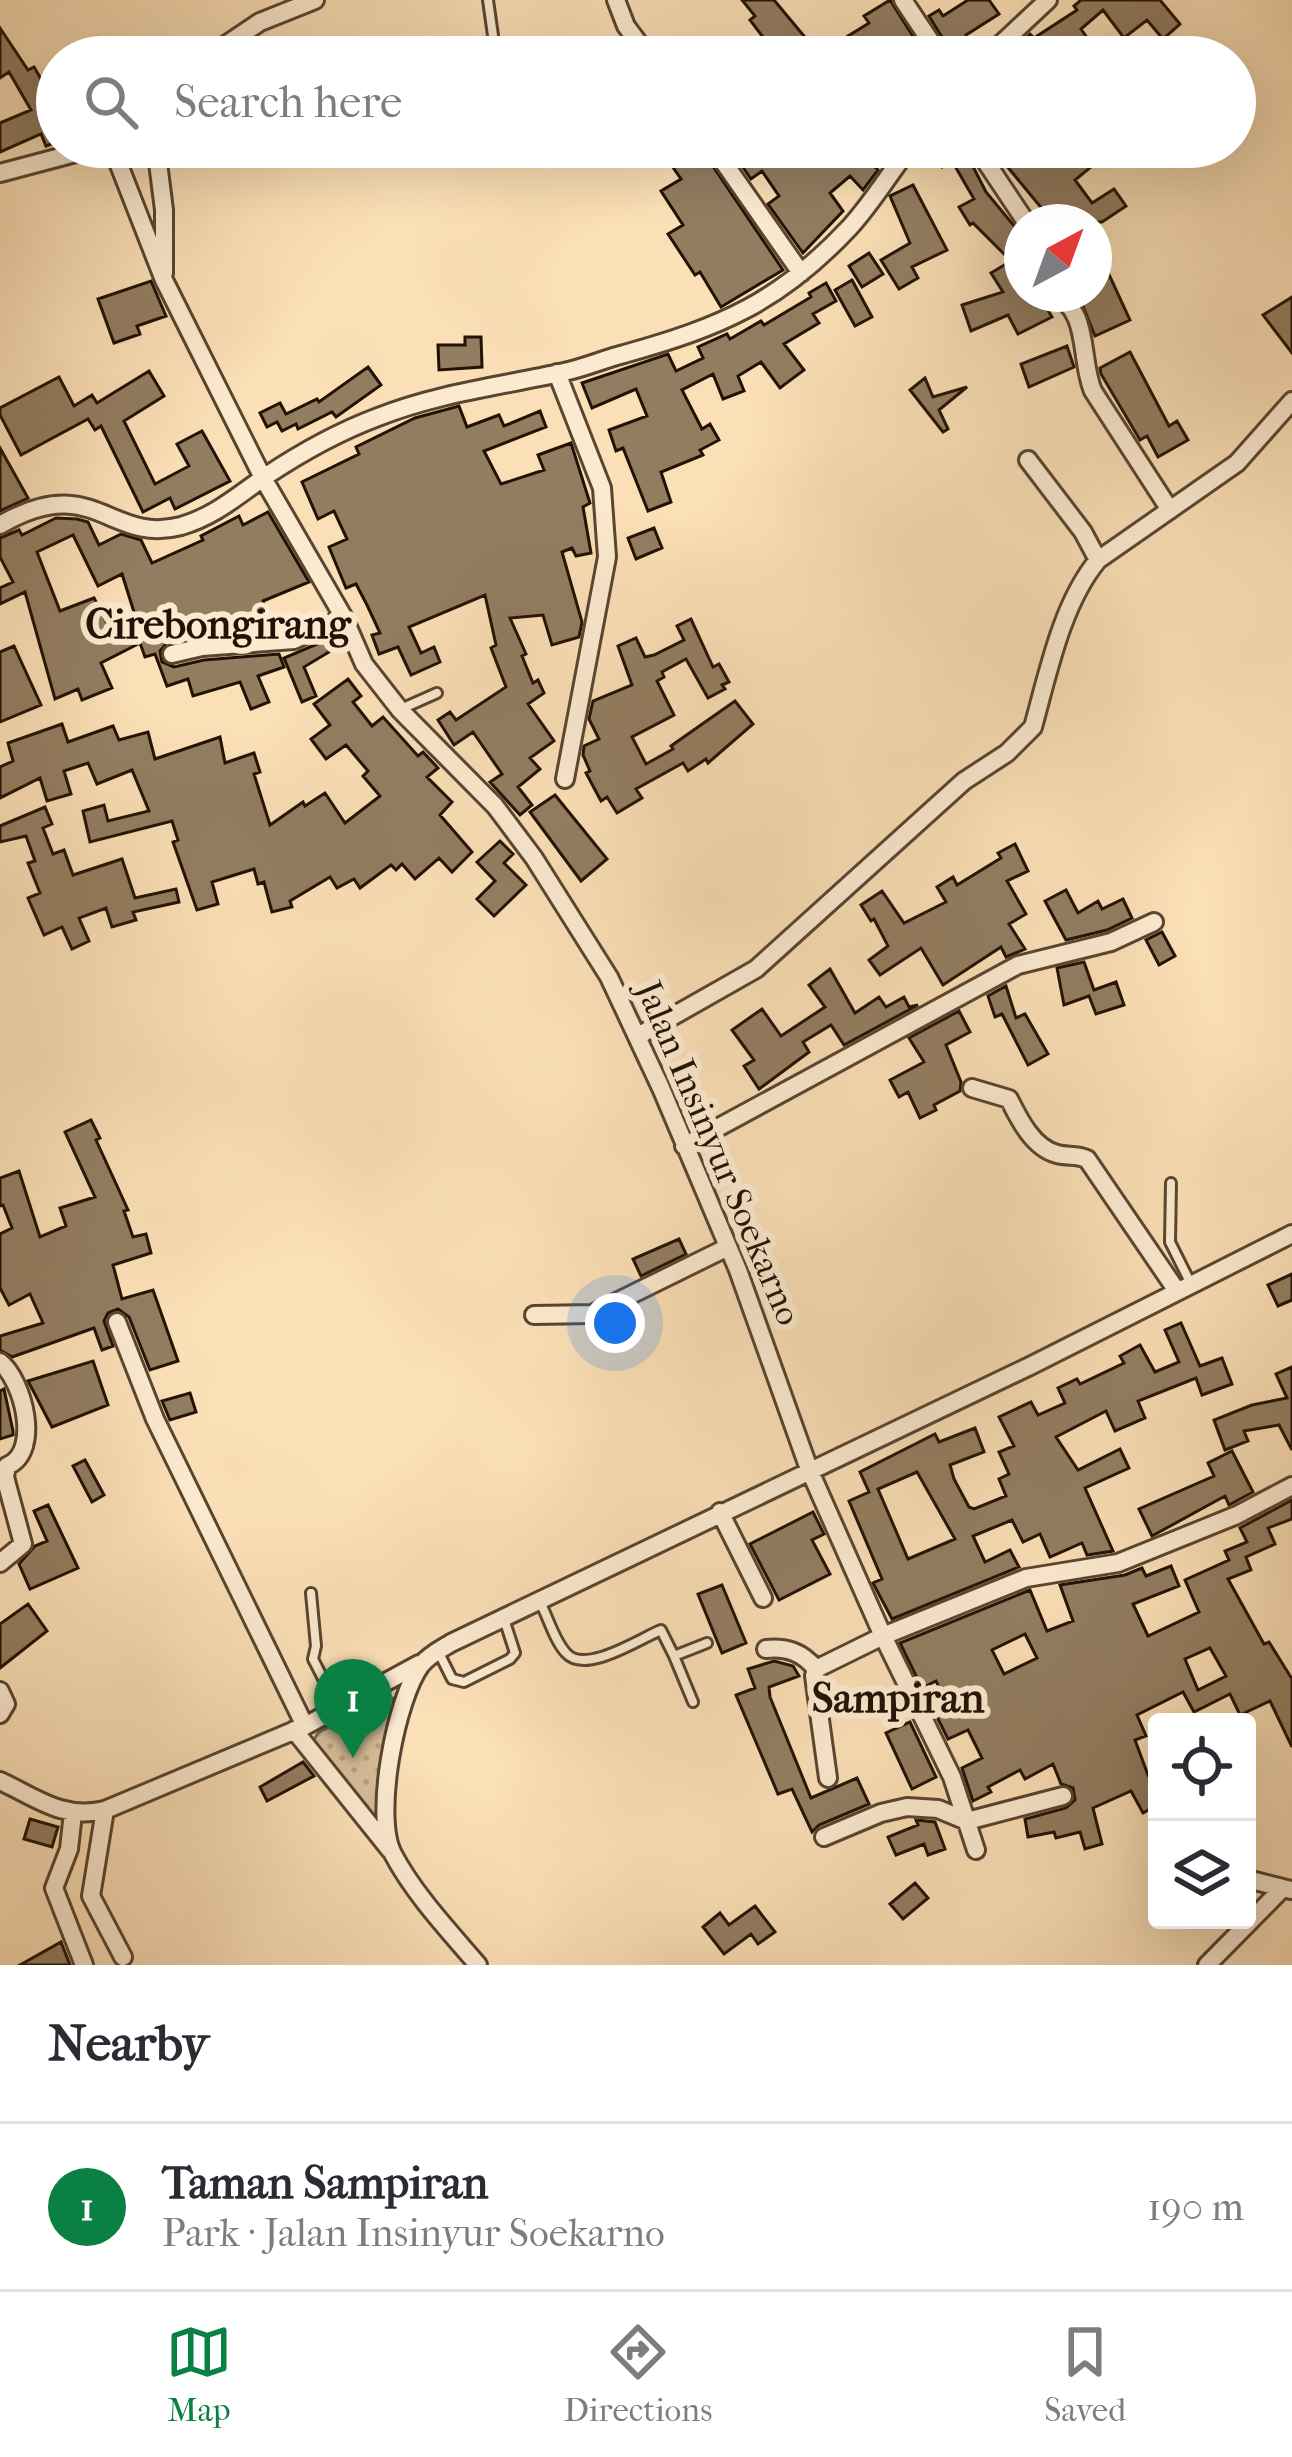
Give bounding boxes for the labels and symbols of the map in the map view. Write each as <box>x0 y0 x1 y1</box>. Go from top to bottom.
north arrow <box>1004 204 1112 312</box>
district label: Cirebongirang <box>85 600 352 649</box>
street label: Jalan Insinyur Soekarno <box>626 972 811 1331</box>
your location <box>585 1293 645 1353</box>
pin: 1 <box>314 1659 392 1758</box>
district label: Sampiran <box>812 1674 985 1723</box>

